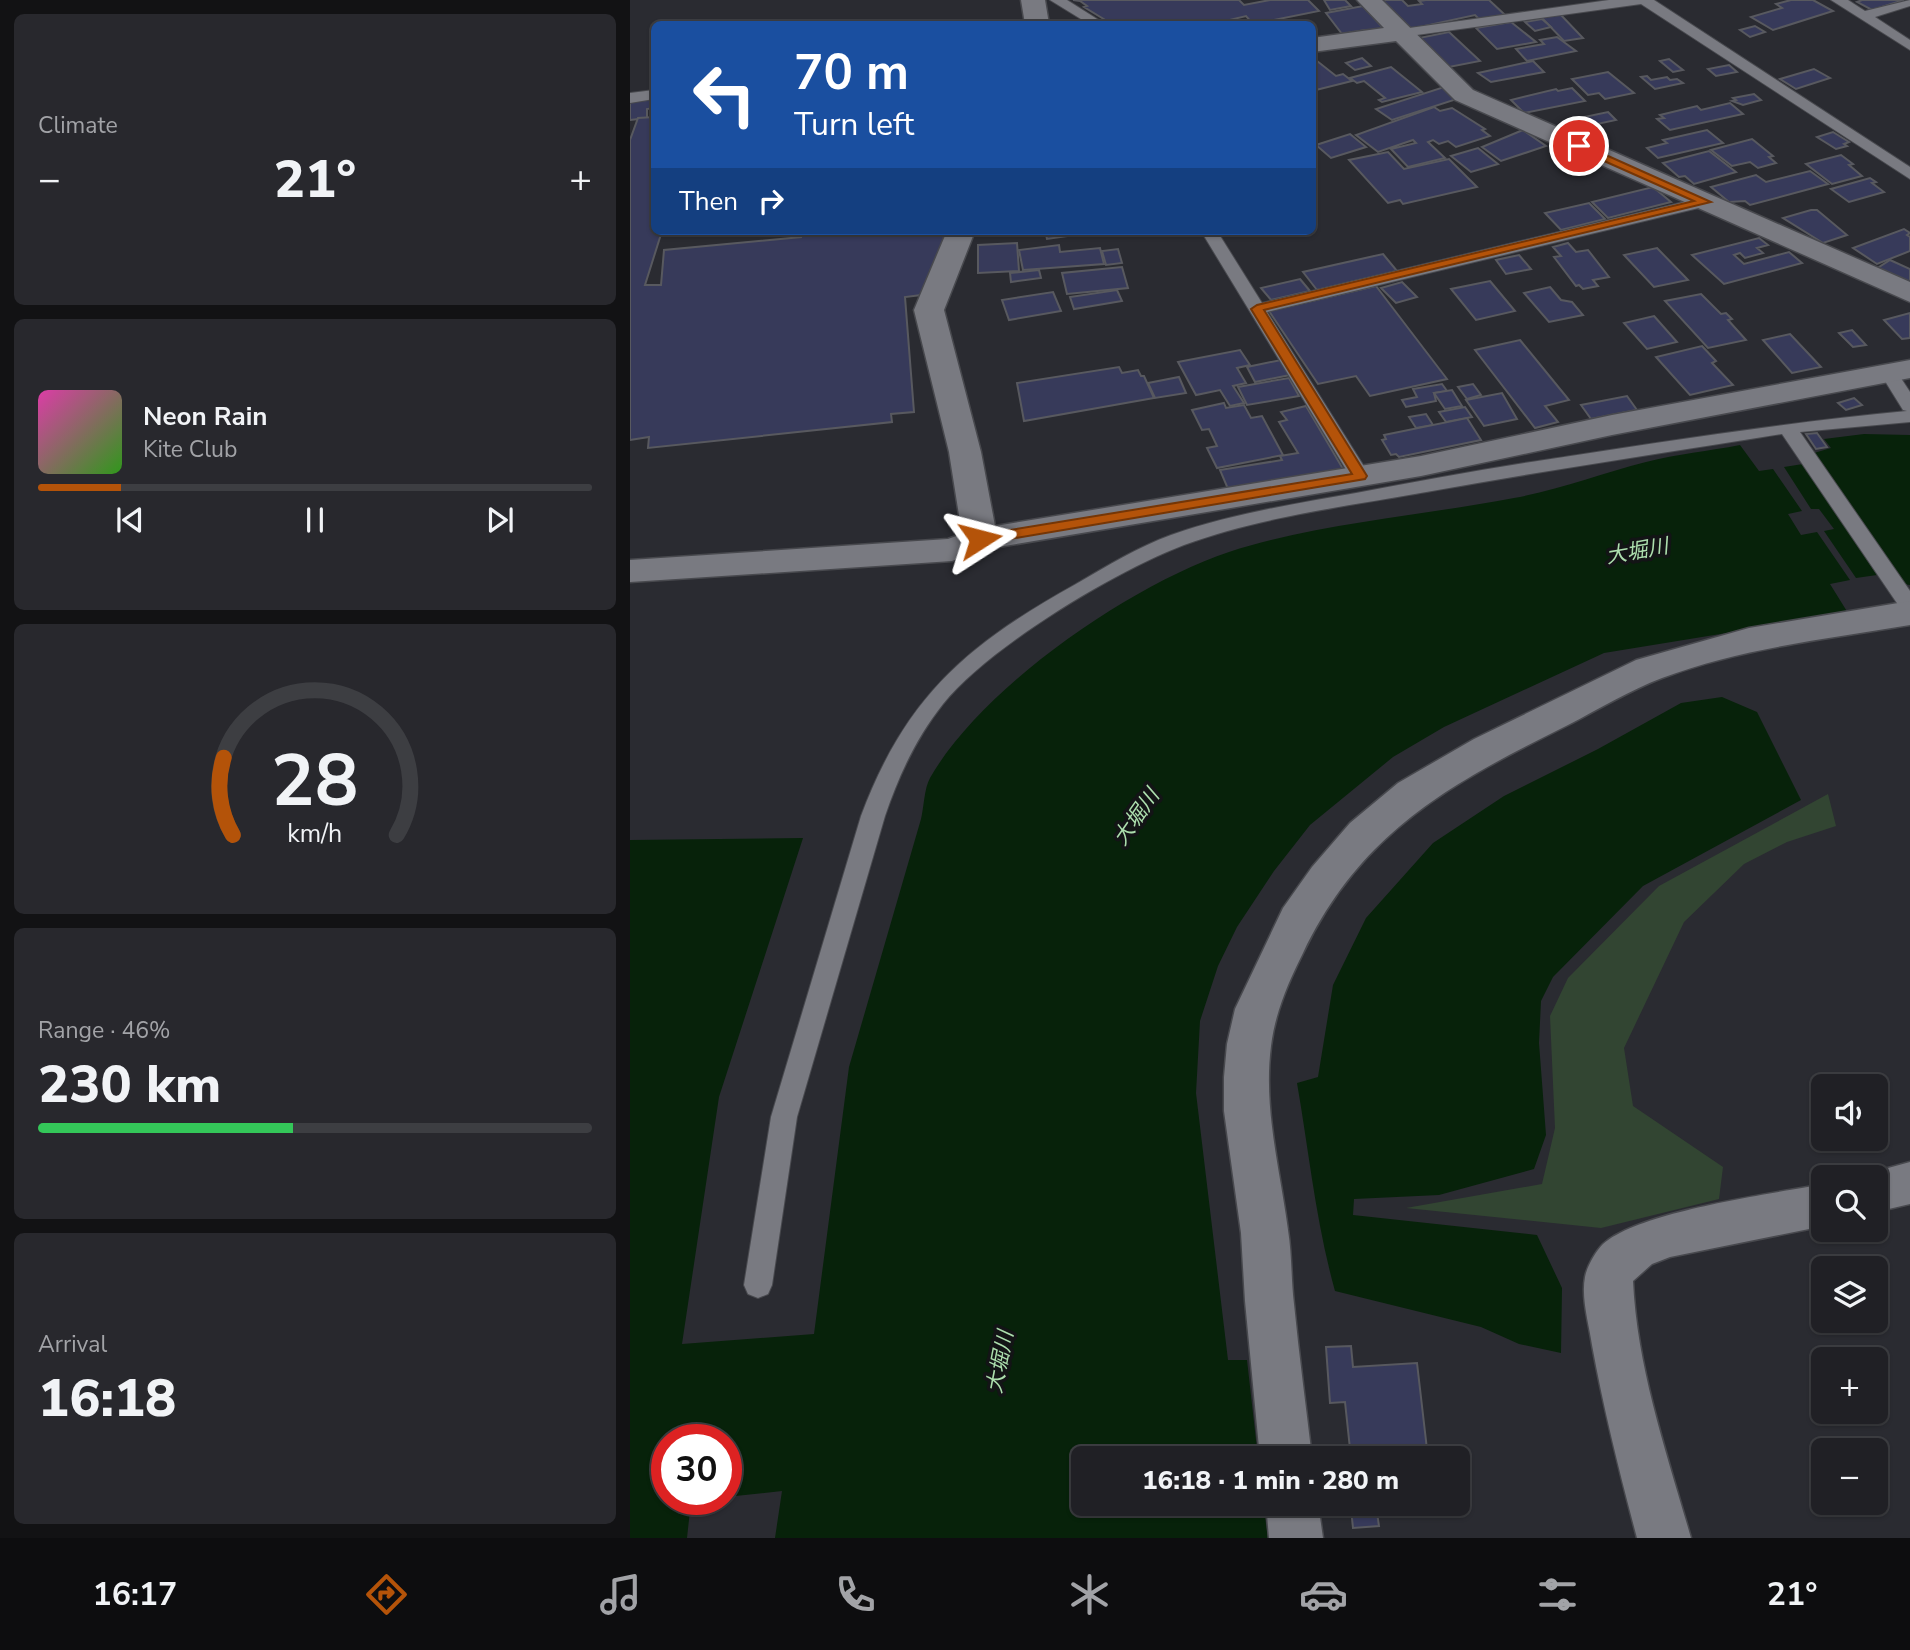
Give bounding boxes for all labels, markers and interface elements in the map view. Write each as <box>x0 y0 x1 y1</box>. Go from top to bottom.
text: 70 m <box>794 39 909 106</box>
icon: left <box>679 49 770 140</box>
text: Turn left <box>794 103 914 146</box>
text: Climate <box>38 110 118 141</box>
pin <box>1549 116 1609 176</box>
icon: arrive <box>1560 127 1598 165</box>
text: 21° <box>274 144 356 215</box>
text: − <box>38 154 61 205</box>
text: + <box>569 154 592 205</box>
icon: right <box>752 182 790 220</box>
text: Then <box>679 184 738 219</box>
text: Neon Rain <box>143 399 268 434</box>
text: Kite Club <box>143 434 237 465</box>
icon: previous <box>111 501 149 539</box>
icon: pause <box>296 501 334 539</box>
icon: next <box>481 501 519 539</box>
position arrow <box>943 502 1017 576</box>
water label: 大堀川 <box>1604 531 1672 570</box>
text: 28 <box>271 731 359 831</box>
water label: 大堀川 <box>1106 782 1167 851</box>
text: km/h <box>287 817 343 851</box>
text: Range · 46% <box>38 1015 170 1046</box>
text: 230 km <box>38 1049 221 1120</box>
map controls <box>1811 1074 1888 1515</box>
button: sound <box>1811 1074 1888 1151</box>
button: search <box>1811 1165 1888 1242</box>
button: layers <box>1811 1256 1888 1333</box>
water label: 大堀川 <box>980 1326 1020 1396</box>
text: Arrival <box>38 1329 107 1360</box>
button: + <box>1811 1347 1888 1424</box>
text: 16:18 <box>38 1363 176 1434</box>
speed limit sign: 30 <box>651 1424 742 1515</box>
button: − <box>1811 1438 1888 1515</box>
text: 16:18 · 1 min · 280 m <box>1142 1463 1399 1498</box>
icon: directions <box>362 1570 411 1619</box>
icon: music <box>596 1570 645 1619</box>
icon: phone <box>831 1570 880 1619</box>
icon: climate <box>1065 1570 1114 1619</box>
icon: car <box>1299 1570 1348 1619</box>
icon: filters <box>1533 1570 1582 1619</box>
text: 16:17 <box>93 1573 177 1616</box>
text: 21° <box>1767 1573 1817 1616</box>

